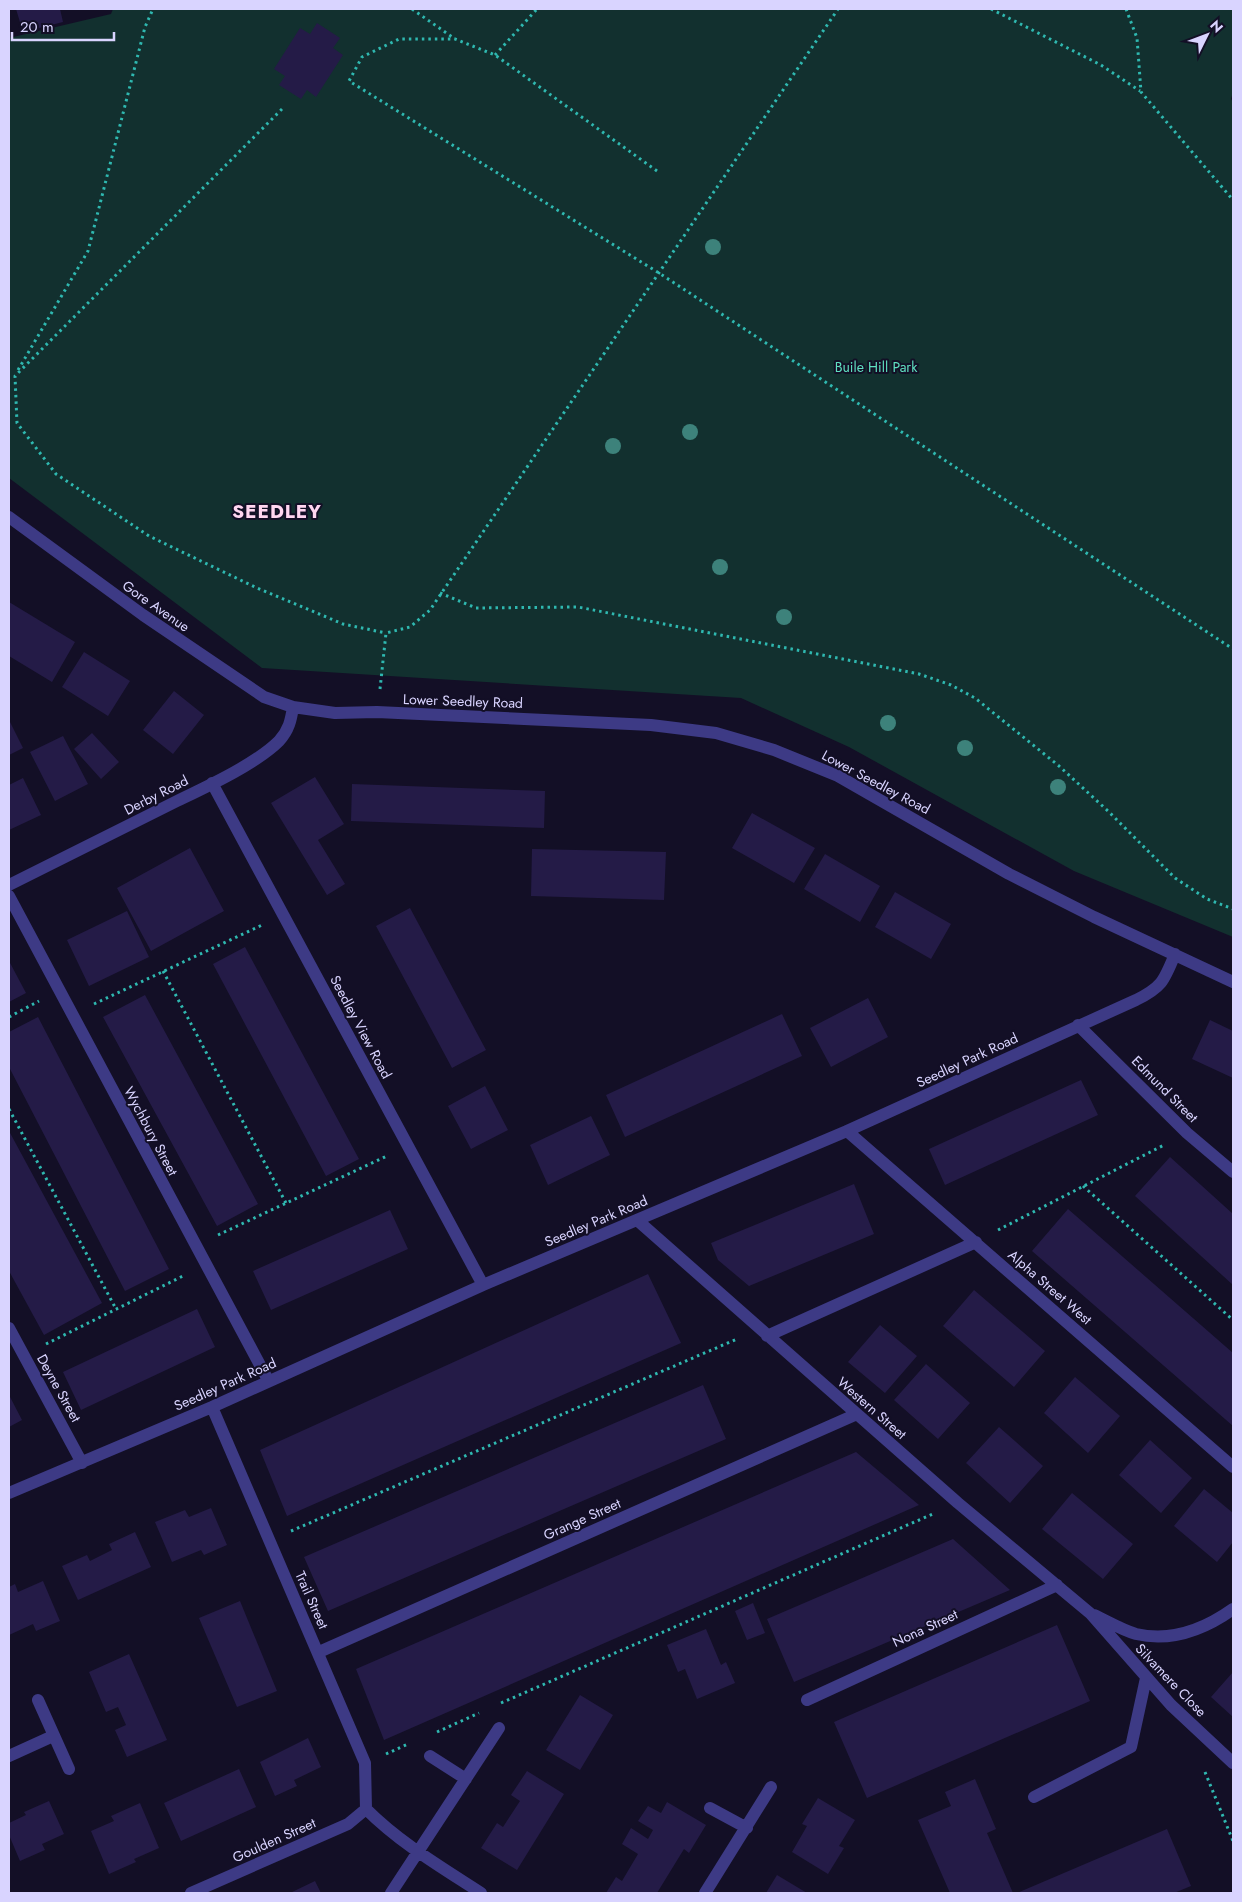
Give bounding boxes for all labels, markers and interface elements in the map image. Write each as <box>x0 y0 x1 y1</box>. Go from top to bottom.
scale bar <box>12 10 115 42</box>
north arrow <box>1182 10 1232 60</box>
text: N <box>1206 15 1228 37</box>
text: 20 m <box>20 16 54 38</box>
park label: Buile Hill Park <box>835 357 918 377</box>
district label: SEEDLEY <box>232 498 322 525</box>
street label: Gore Avenue <box>118 575 194 637</box>
street label: Lower Seedley Road <box>403 689 523 713</box>
street label: Lower Seedley Road <box>818 745 934 819</box>
street label: Derby Road <box>120 770 192 820</box>
street label: Seedley View Road <box>325 972 397 1082</box>
street label: Seedley Park Road <box>913 1028 1021 1092</box>
street label: Edmund Street <box>1127 1051 1203 1127</box>
street label: Wychbury Street <box>119 1083 183 1180</box>
street label: Seedley Park Road <box>541 1190 651 1252</box>
street label: Alpha Street West <box>1004 1245 1097 1330</box>
street label: Deyne Street <box>32 1350 86 1426</box>
street label: Seedley Park Road <box>171 1352 279 1416</box>
street label: Western Street <box>833 1372 911 1444</box>
street label: Grange Street <box>540 1493 624 1545</box>
street label: Trail Street <box>290 1568 334 1633</box>
street label: Nona Street <box>889 1604 962 1652</box>
street label: Silvamere Close <box>1131 1639 1211 1721</box>
street label: Goulden Street <box>229 1812 319 1867</box>

